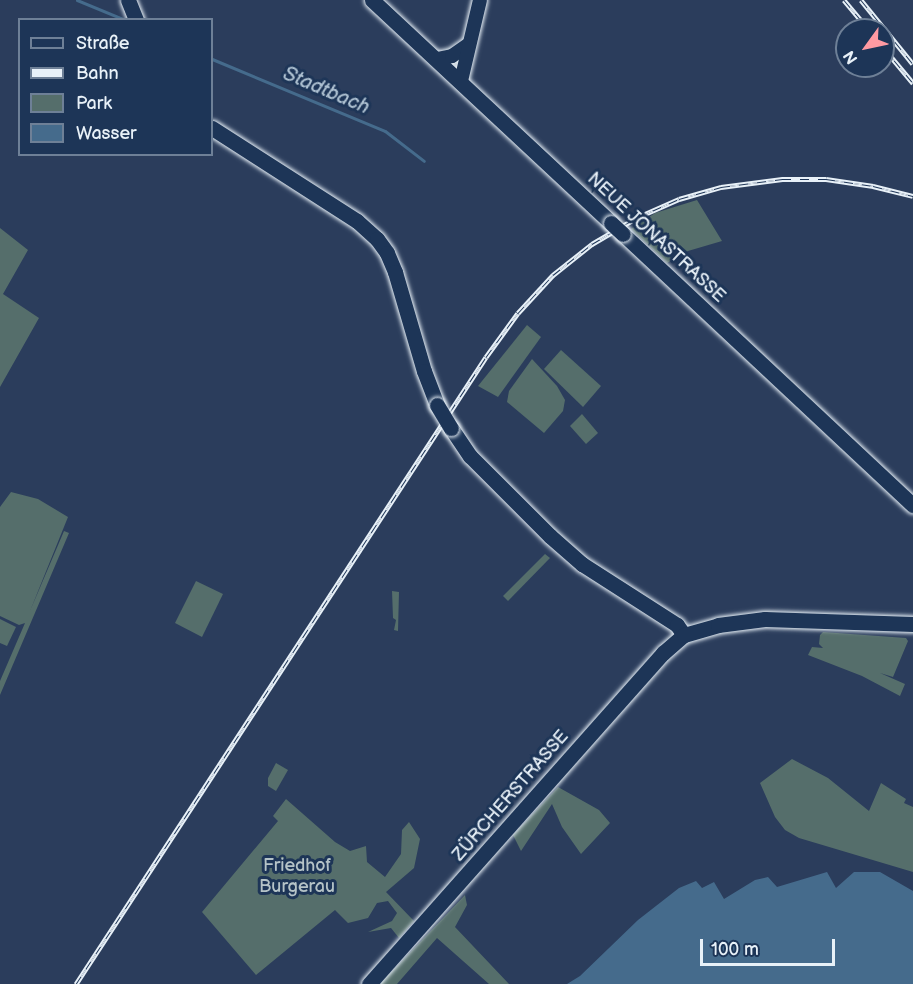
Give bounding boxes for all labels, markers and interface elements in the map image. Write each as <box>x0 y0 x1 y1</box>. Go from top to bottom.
legend <box>18 18 213 156</box>
north arrow <box>835 18 895 78</box>
text: Straße <box>76 33 129 54</box>
text: N <box>840 47 862 67</box>
water label: Stadtbach <box>279 62 373 120</box>
text: Bahn <box>76 63 119 84</box>
text: Park <box>76 93 112 114</box>
text: Wasser <box>76 123 137 144</box>
street label: NEUE JONASTRASSE <box>582 168 730 308</box>
street label: ZÜRCHERSTRASSE <box>448 726 574 866</box>
park label: Friedhof Burgerau <box>259 856 335 898</box>
scale bar <box>703 927 838 965</box>
text: 100 m <box>711 939 759 960</box>

